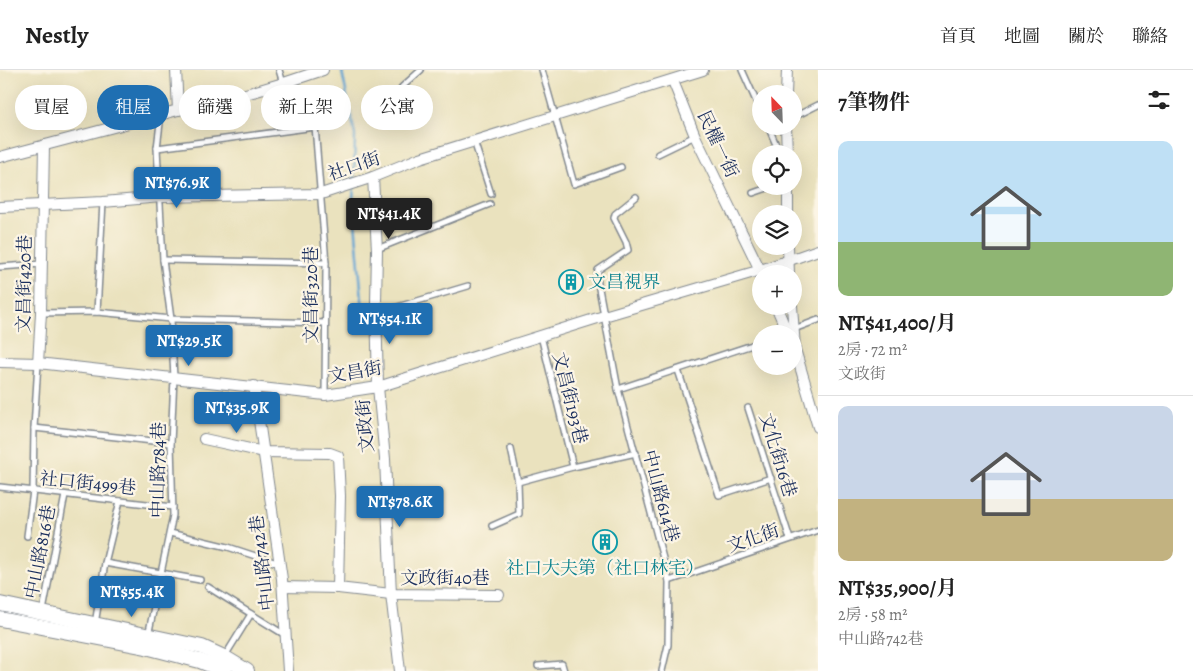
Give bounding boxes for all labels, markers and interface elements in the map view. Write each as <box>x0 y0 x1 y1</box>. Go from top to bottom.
text: Nestly <box>25 19 88 51</box>
text: 首頁 <box>940 24 976 48</box>
text: 地圖 <box>1004 24 1040 48</box>
text: 關於 <box>1068 24 1104 48</box>
text: 聯絡 <box>1132 24 1168 48</box>
chip: 買屋 <box>15 85 87 130</box>
chip: 租屋 <box>97 85 169 130</box>
chip: 篩選 <box>179 85 251 130</box>
chip: 新上架 <box>261 85 351 130</box>
chip: 公寓 <box>361 85 433 130</box>
north arrow <box>752 85 802 135</box>
map controls <box>752 85 802 375</box>
icon: filters <box>1145 86 1173 114</box>
text: 7筆物件 <box>838 88 910 116</box>
street label: 民權一街 <box>692 106 744 182</box>
button: locate <box>752 145 802 195</box>
street label: 社口街 <box>325 146 383 186</box>
pin: NT$76.9K <box>125 166 229 209</box>
text: NT$76.9K <box>145 172 209 194</box>
icon: home <box>961 173 1051 263</box>
pin: NT$41.4K <box>337 198 441 240</box>
text: NT$41.4K <box>357 203 421 225</box>
button: layers <box>752 205 802 255</box>
street label: 文昌街420巷 <box>11 235 37 333</box>
street label: 文昌街320巷 <box>299 246 323 344</box>
button: + <box>752 265 802 315</box>
building icon: 文昌視界 <box>558 269 584 295</box>
place label: 文昌視界 <box>588 270 660 294</box>
pin: NT$54.1K <box>338 302 442 345</box>
text: NT$54.1K <box>359 308 422 330</box>
text: NT$41,400/月 <box>838 309 957 337</box>
pin: NT$29.5K <box>137 324 241 367</box>
button: − <box>752 325 802 375</box>
text: NT$29.5K <box>157 330 221 352</box>
text: 2房 · 72 m² <box>838 339 907 361</box>
street label: 文昌街193巷 <box>547 350 593 446</box>
street label: 文昌街 <box>326 355 384 389</box>
text: 文政街 <box>838 363 886 385</box>
pin: NT$35.9K <box>185 392 289 434</box>
text: NT$35.9K <box>205 397 269 419</box>
street label: 文政街 <box>351 398 379 454</box>
street label: 文化街16巷 <box>754 410 802 500</box>
street label: 中山路784巷 <box>145 422 171 518</box>
icon: home <box>961 439 1051 529</box>
street label: 中山路614巷 <box>637 447 685 545</box>
street label: 社口街499巷 <box>39 466 137 500</box>
pin: NT$78.6K <box>348 486 452 528</box>
text: NT$78.6K <box>368 491 432 513</box>
street label: 中山路816巷 <box>19 503 61 601</box>
street label: 中山路742巷 <box>244 514 280 612</box>
street label: 文化街 <box>724 518 782 558</box>
building icon: 社口大夫第（社口林宅） <box>592 529 618 555</box>
place label: 社口大夫第（社口林宅） <box>506 556 704 580</box>
street label: 文政街40巷 <box>400 566 490 590</box>
text: NT$35,900/月 <box>838 574 957 602</box>
pin: NT$55.4K <box>80 576 184 618</box>
text: NT$55.4K <box>100 581 164 603</box>
text: 2房 · 58 m² <box>838 604 908 626</box>
text: 中山路742巷 <box>838 628 924 650</box>

